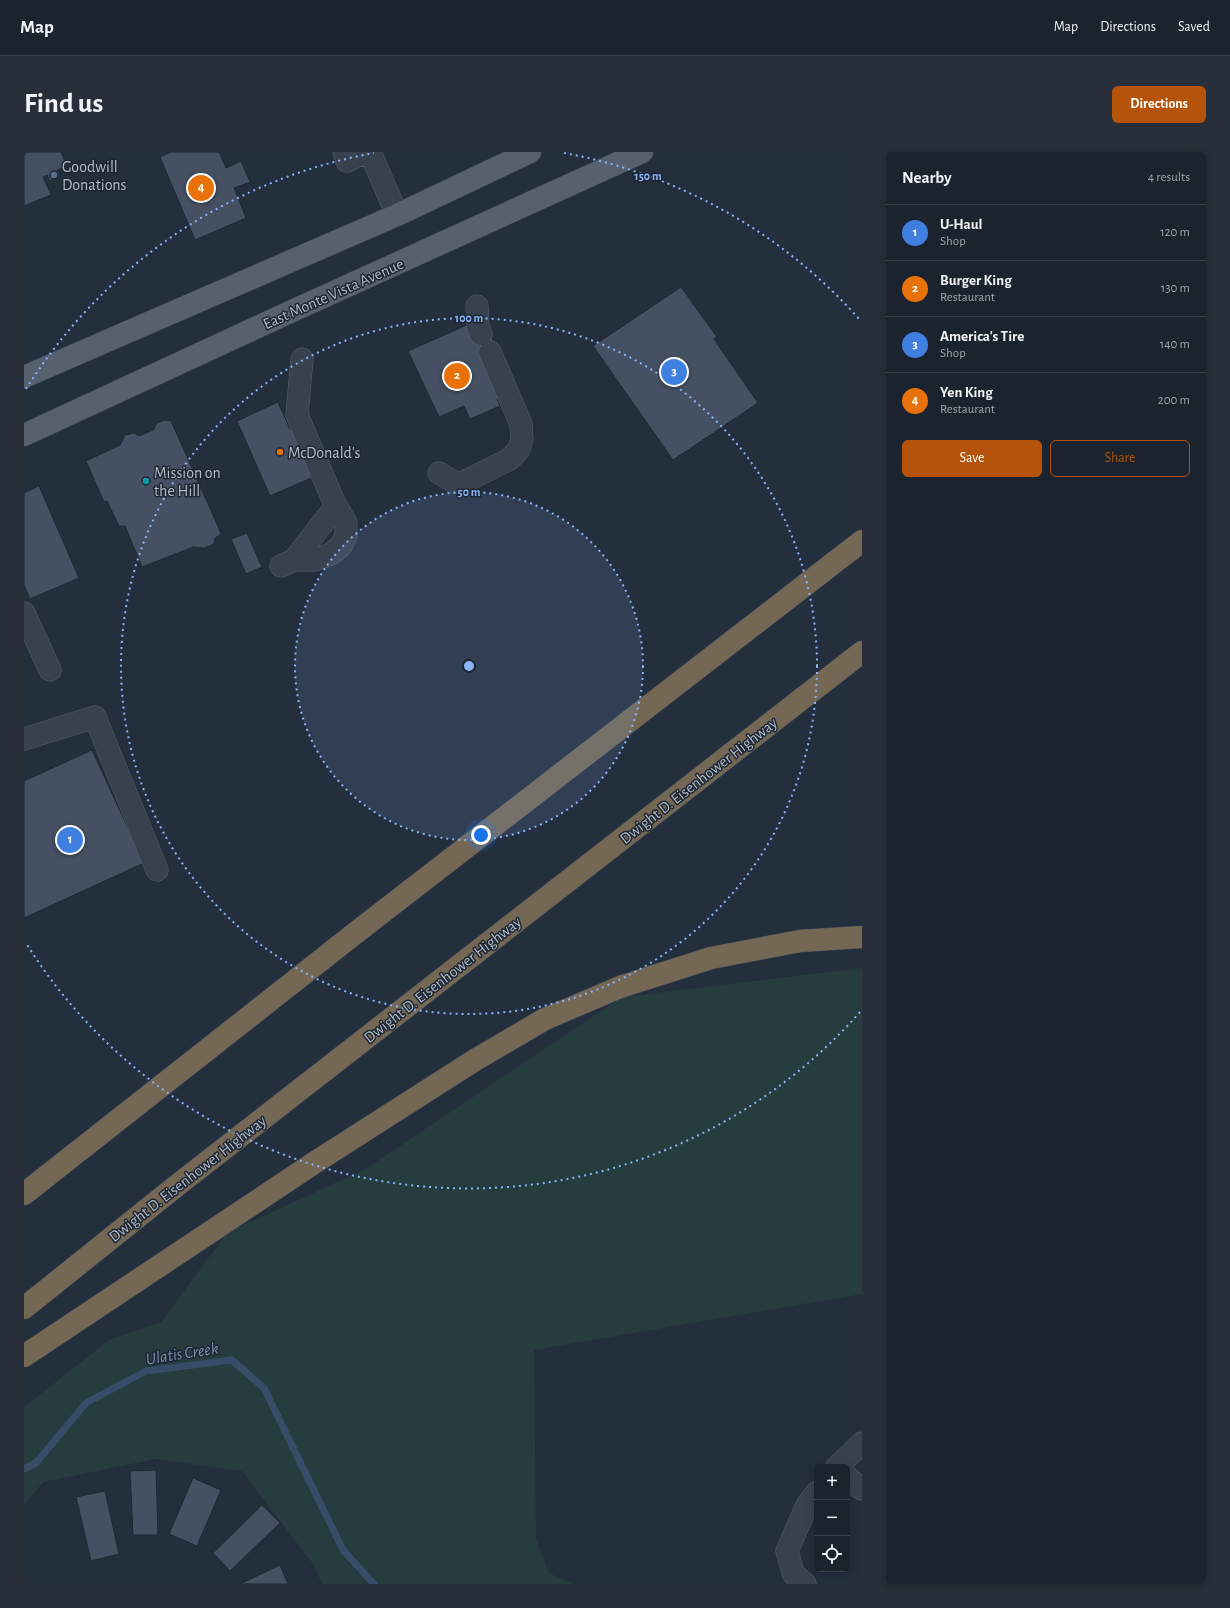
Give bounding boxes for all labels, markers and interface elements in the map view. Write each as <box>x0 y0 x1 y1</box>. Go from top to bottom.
text: Map <box>20 18 54 37</box>
text: Map <box>1054 20 1078 34</box>
text: Directions <box>1100 20 1156 34</box>
text: Saved <box>1178 20 1210 34</box>
button: Directions <box>1112 86 1206 123</box>
text: Find us <box>24 90 103 118</box>
place label: Goodwill Donations <box>62 159 127 193</box>
text: Nearby <box>902 169 952 186</box>
marker: Goodwill Donations <box>49 170 59 180</box>
text: 150 m <box>634 170 662 182</box>
text: 4 results <box>1148 171 1190 184</box>
pin: 4 <box>188 173 214 203</box>
text: U-Haul <box>940 217 982 232</box>
text: 1 <box>913 226 917 239</box>
text: 120 m <box>1160 226 1190 239</box>
text: Shop <box>940 235 966 248</box>
street label: East Monte Vista Avenue <box>261 256 406 332</box>
text: Burger King <box>940 273 1012 288</box>
text: 2 <box>912 282 918 295</box>
text: 130 m <box>1161 282 1190 295</box>
text: Restaurant <box>940 291 995 304</box>
text: 100 m <box>455 312 483 324</box>
text: America's Tire <box>940 329 1024 344</box>
text: 3 <box>912 338 918 351</box>
text: 140 m <box>1160 338 1190 351</box>
text: Shop <box>940 347 966 360</box>
pin: 3 <box>661 357 687 387</box>
pin: 2 <box>444 361 470 391</box>
text: Yen King <box>940 385 993 400</box>
text: 4 <box>912 394 918 407</box>
text: 200 m <box>1158 394 1190 407</box>
text: Restaurant <box>940 403 995 416</box>
button: Save <box>902 440 1042 477</box>
button: Share <box>1050 440 1190 477</box>
place label: McDonald's <box>288 445 361 461</box>
marker: McDonald's <box>275 447 285 457</box>
place label: Mission on the Hill <box>154 465 221 499</box>
marker: Mission on the Hill <box>141 476 151 486</box>
text: 50 m <box>458 486 481 498</box>
centre of rings <box>462 659 476 673</box>
street label: Dwight D. Eisenhower Highway <box>617 714 781 848</box>
pin: 1 <box>57 825 83 855</box>
your location <box>471 825 491 845</box>
street label: Dwight D. Eisenhower Highway <box>361 913 525 1047</box>
street label: Dwight D. Eisenhower Highway <box>106 1112 270 1246</box>
water label: Ulatis Creek <box>145 1339 220 1368</box>
map controls <box>814 1464 850 1572</box>
button: + <box>814 1464 850 1500</box>
button: − <box>814 1500 850 1536</box>
button: locate <box>814 1536 850 1572</box>

